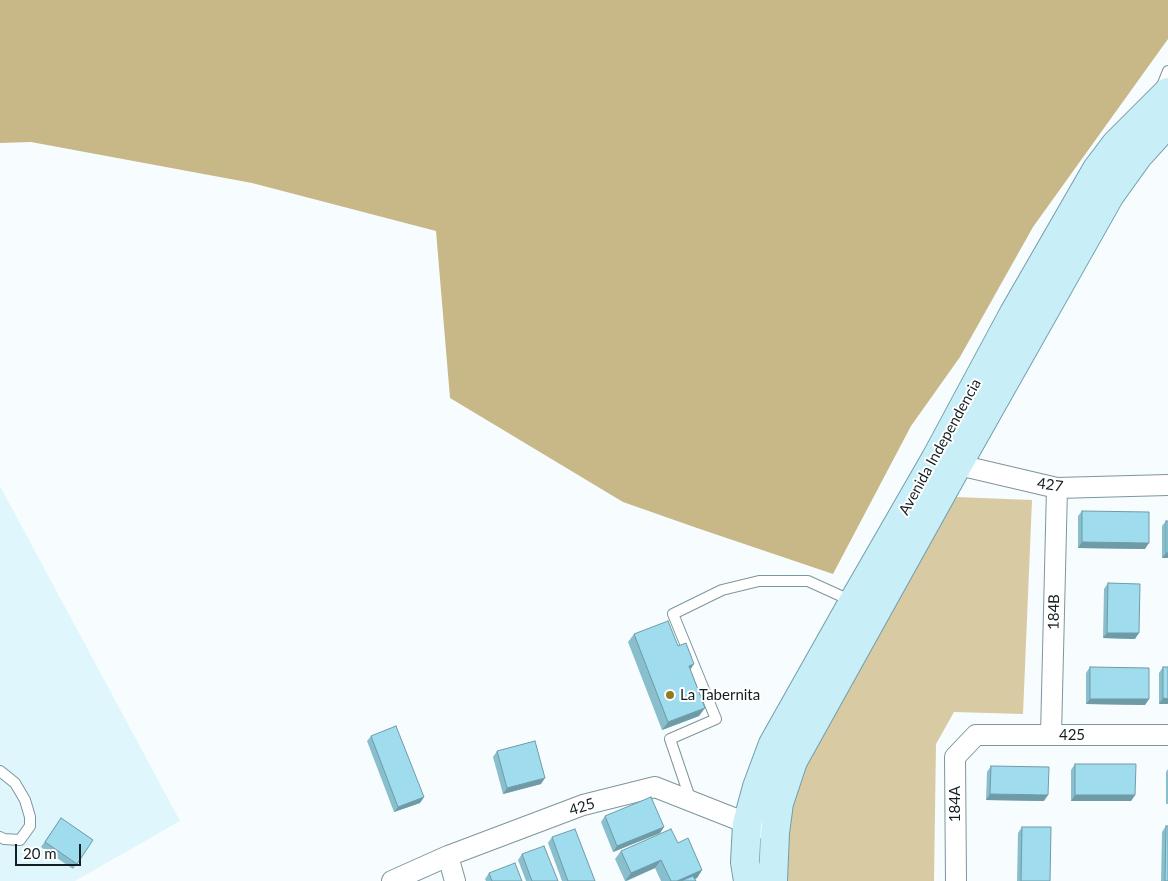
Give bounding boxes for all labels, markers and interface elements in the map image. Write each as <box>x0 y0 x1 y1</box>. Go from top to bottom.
street label: Avenida Independencia <box>895 376 985 518</box>
street label: 427 <box>1036 474 1064 496</box>
street label: 184B <box>1045 594 1063 630</box>
place label: La Tabernita <box>680 686 760 704</box>
marker: La Tabernita <box>664 689 676 701</box>
street label: 425 <box>1059 726 1085 744</box>
street label: 184A <box>946 786 964 822</box>
street label: 425 <box>567 795 597 819</box>
scale bar <box>18 834 84 866</box>
text: 20 m <box>23 844 57 862</box>

